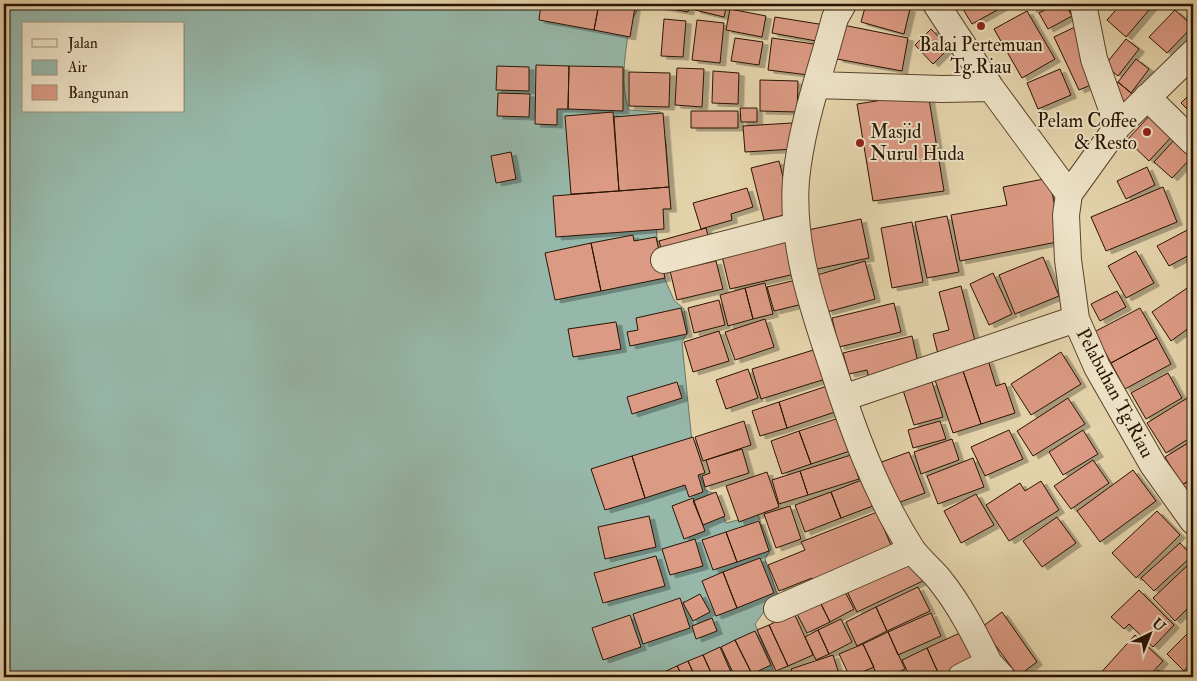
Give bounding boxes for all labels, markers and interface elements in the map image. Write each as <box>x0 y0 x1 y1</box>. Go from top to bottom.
marker: Balai Pertemuan Tg.Riau <box>975 20 987 32</box>
legend <box>22 22 185 112</box>
place label: Balai Pertemuan Tg.Riau <box>919 33 1043 79</box>
text: Jalan <box>67 34 98 54</box>
text: Air <box>67 58 88 77</box>
text: Bangunan <box>68 84 129 103</box>
place label: Pelam Coffee & Resto <box>1037 109 1137 155</box>
place label: Masjid Nurul Huda <box>870 120 965 166</box>
marker: Pelam Coffee & Resto <box>1141 126 1153 138</box>
marker: Masjid Nurul Huda <box>854 137 866 149</box>
street label: Pelabuhan Tg.Riau <box>1071 324 1159 462</box>
north arrow <box>1124 608 1174 658</box>
text: U <box>1148 615 1169 635</box>

